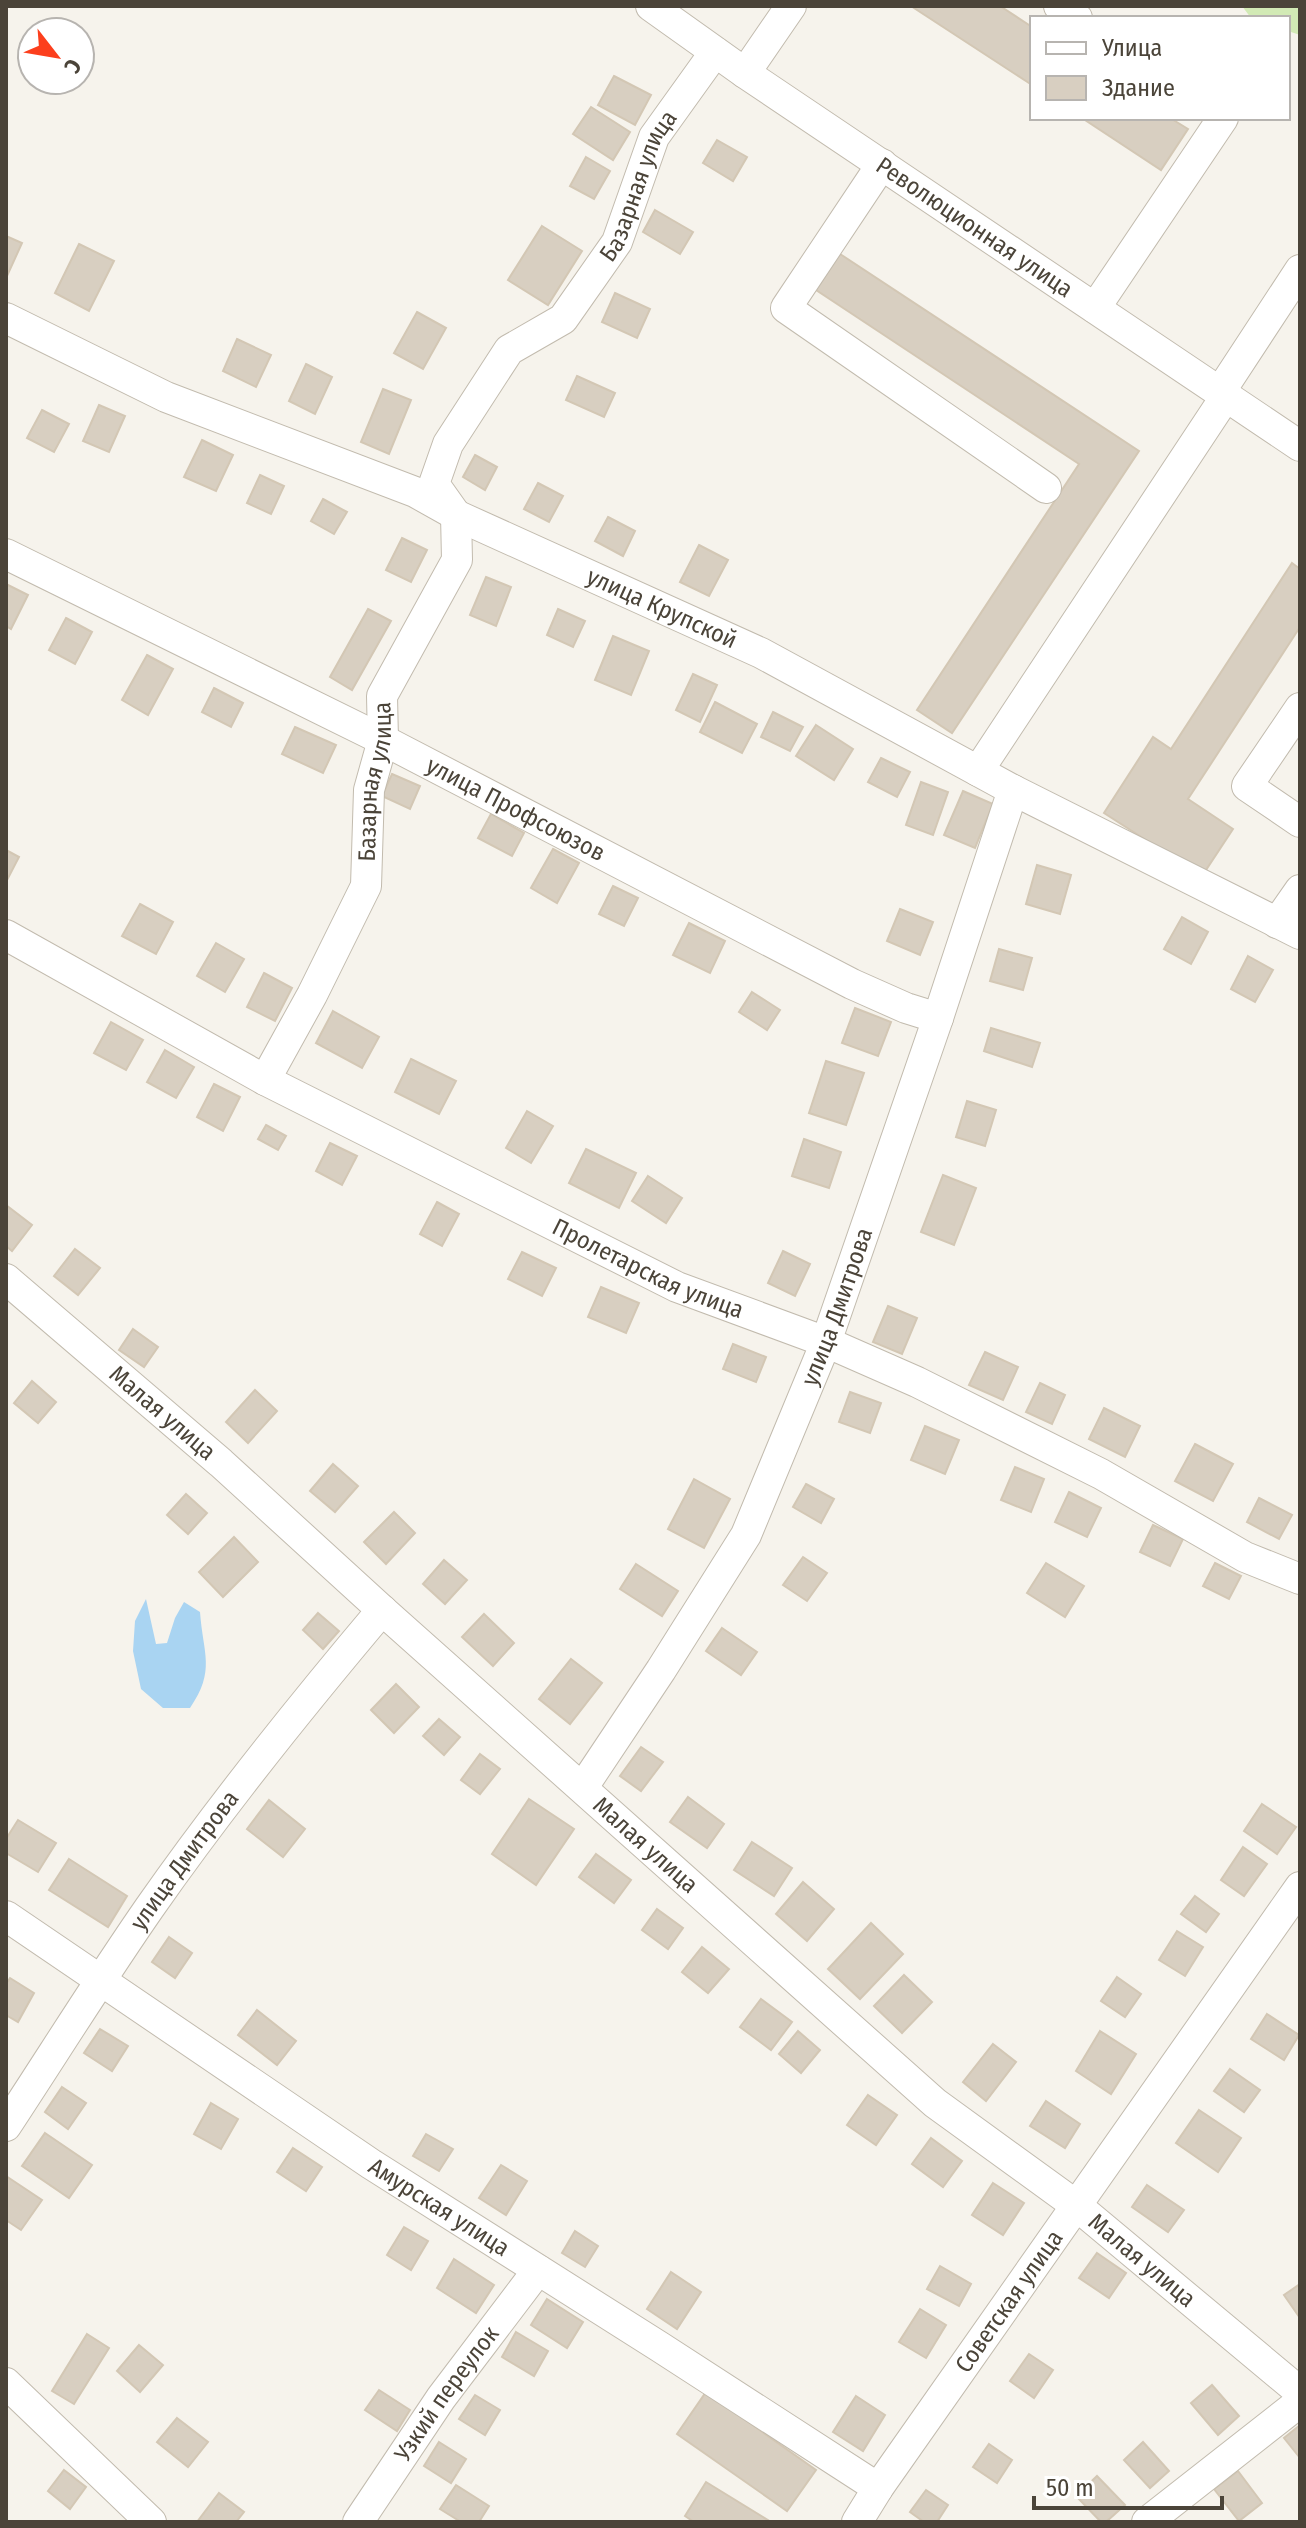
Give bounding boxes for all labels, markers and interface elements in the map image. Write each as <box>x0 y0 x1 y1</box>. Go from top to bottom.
north arrow <box>16 16 96 96</box>
legend <box>1030 16 1290 120</box>
text: Улица <box>1101 34 1162 62</box>
text: С <box>58 54 87 78</box>
text: Здание <box>1102 74 1175 102</box>
street label: Базарная улица <box>594 105 683 267</box>
street label: Революционная улица <box>871 151 1078 303</box>
street label: улица Крупской <box>583 562 741 654</box>
street label: Базарная улица <box>353 702 397 862</box>
street label: улица Профсоюзов <box>422 751 610 867</box>
street label: Пролетарская улица <box>548 1213 747 1324</box>
street label: улица Дмитрова <box>796 1224 878 1390</box>
street label: Малая улица <box>104 1360 221 1466</box>
street label: улица Дмитрова <box>124 1785 244 1935</box>
street label: Малая улица <box>587 1791 704 1899</box>
street label: Амурская улица <box>364 2152 515 2262</box>
street label: Малая улица <box>1083 2208 1201 2313</box>
street label: Советская улица <box>949 2225 1069 2378</box>
street label: Узкий переулок <box>388 2320 505 2467</box>
scale bar <box>1034 2460 1222 2510</box>
text: 50 m <box>1046 2474 1094 2502</box>

